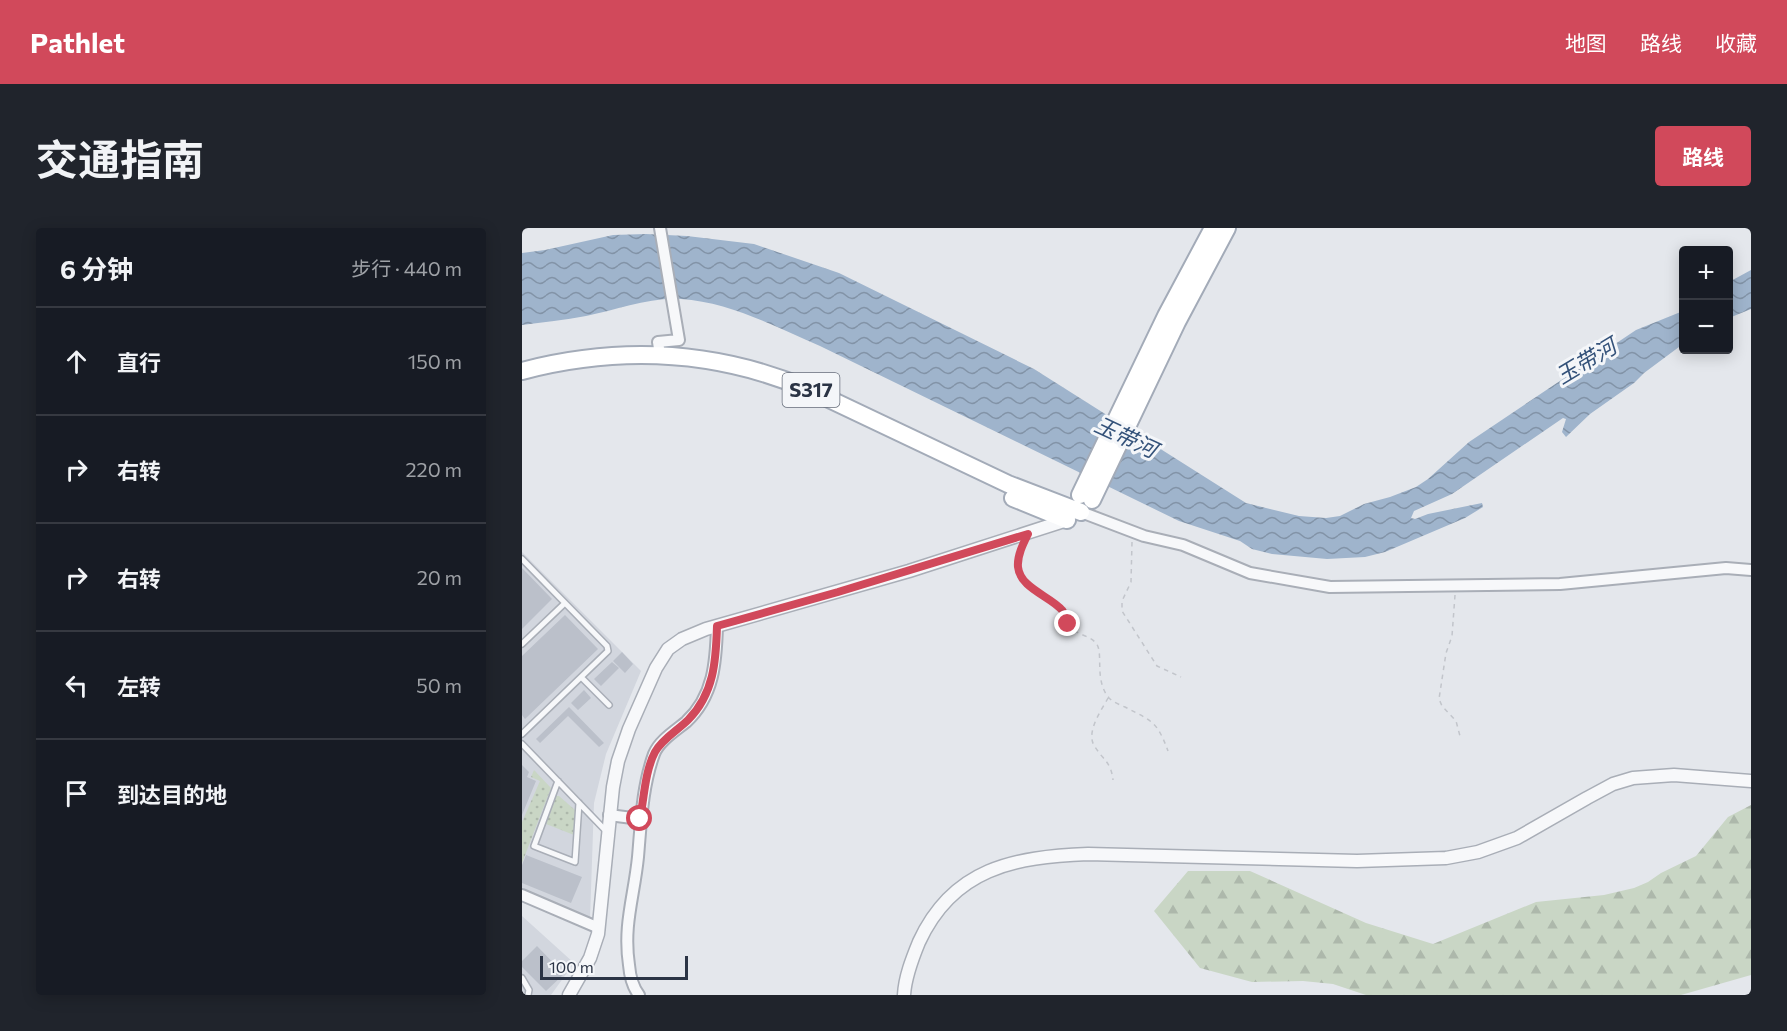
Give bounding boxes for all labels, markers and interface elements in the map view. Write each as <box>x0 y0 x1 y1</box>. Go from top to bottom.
text: Pathlet <box>30 25 125 59</box>
text: 地图 <box>1565 30 1607 55</box>
text: 路线 <box>1640 30 1682 55</box>
text: 收藏 <box>1715 30 1757 55</box>
button: 路线 <box>1655 126 1751 186</box>
text: 交通指南 <box>36 132 204 184</box>
map controls <box>1679 246 1733 354</box>
button: + <box>1679 246 1733 300</box>
text: 6 分钟 <box>60 253 133 284</box>
text: 步行 · 440 m <box>351 256 462 280</box>
button: − <box>1679 300 1733 354</box>
water label: 玉带河 <box>1550 330 1624 389</box>
icon: ahead <box>60 345 93 378</box>
text: 直行 <box>117 349 161 376</box>
text: 150 m <box>408 349 462 373</box>
road number: S317 <box>782 373 840 407</box>
water label: 玉带河 <box>1091 410 1165 464</box>
icon: right <box>60 453 93 486</box>
text: 右转 <box>117 457 161 484</box>
text: 220 m <box>406 457 462 481</box>
icon: right <box>60 561 93 594</box>
text: 右转 <box>117 565 161 592</box>
text: 20 m <box>417 565 462 589</box>
route end <box>1054 610 1080 636</box>
icon: left <box>60 669 93 702</box>
text: 左转 <box>117 673 161 700</box>
text: 50 m <box>416 673 462 697</box>
icon: arrive <box>60 777 93 810</box>
text: 到达目的地 <box>117 781 227 808</box>
route start <box>626 805 652 831</box>
scale bar <box>540 953 688 980</box>
text: 100 m <box>549 957 594 976</box>

